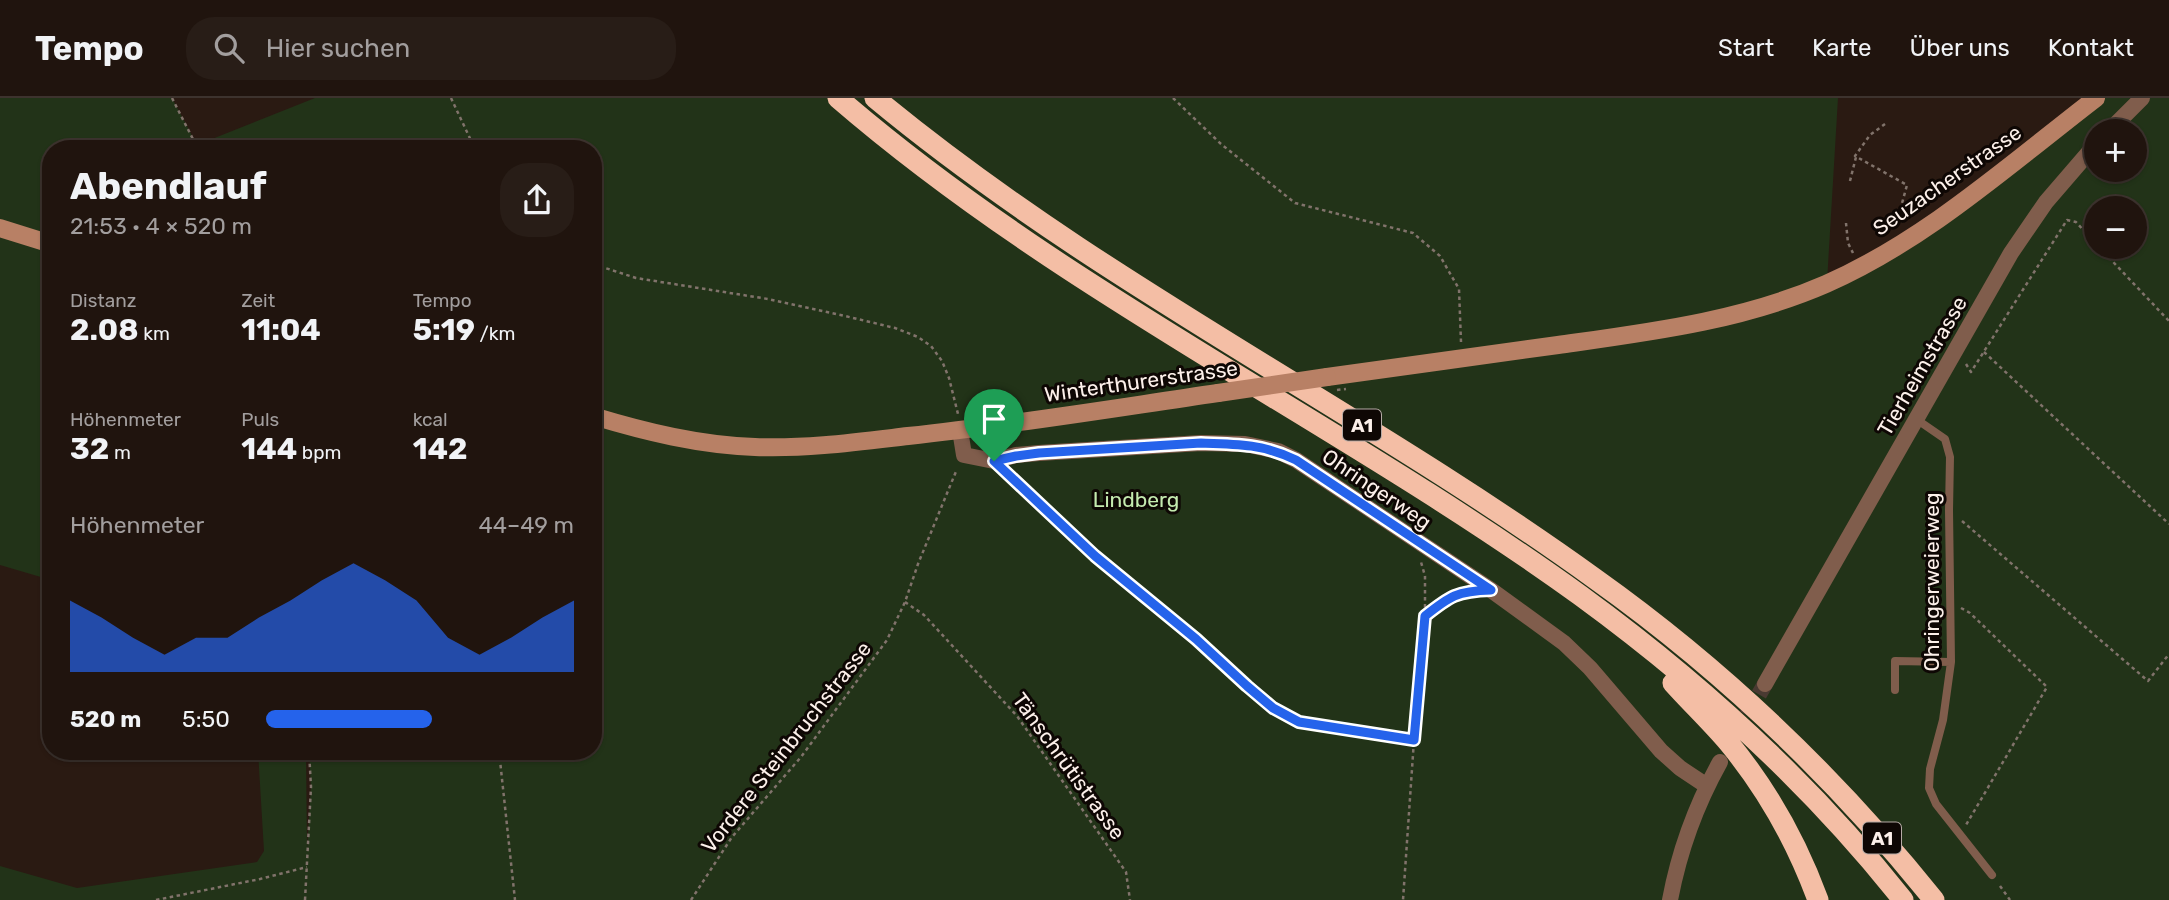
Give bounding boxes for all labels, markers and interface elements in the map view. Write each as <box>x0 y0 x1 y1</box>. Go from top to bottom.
search box <box>186 17 676 80</box>
text: Tempo <box>35 29 144 68</box>
icon: search <box>210 29 248 67</box>
text: Hier suchen <box>266 33 410 64</box>
text: Start <box>1718 34 1774 62</box>
text: Karte <box>1812 34 1872 62</box>
text: Über uns <box>1910 34 2010 62</box>
text: Kontakt <box>2048 34 2134 62</box>
street label: Seuzacherstrasse <box>1868 119 2026 241</box>
map controls <box>2084 119 2147 259</box>
button: + <box>2084 119 2147 182</box>
text: Abendlauf <box>70 163 267 209</box>
button: share <box>500 163 574 237</box>
button: − <box>2084 196 2147 259</box>
text: 21:53 · 4 × 520 m <box>70 212 252 240</box>
text: Distanz <box>70 289 136 312</box>
text: Zeit <box>241 289 275 312</box>
text: Tempo <box>413 289 472 312</box>
street label: Tierheimstrasse <box>1872 292 1972 440</box>
text: 2.08 <box>70 312 139 348</box>
text: 11:04 <box>241 312 321 348</box>
text: 5:19 <box>413 312 475 348</box>
text: km <box>139 322 170 345</box>
text: /km <box>475 322 515 345</box>
street label: Winterthurerstrasse <box>1043 355 1239 407</box>
pin <box>964 389 1024 461</box>
icon: arrive <box>975 400 1013 438</box>
text: Höhenmeter <box>70 408 181 431</box>
text: Puls <box>241 408 279 431</box>
text: kcal <box>413 408 448 431</box>
road number: A1 <box>1343 410 1381 440</box>
text: 32 <box>70 431 109 467</box>
text: 144 <box>241 431 297 467</box>
text: 142 <box>413 431 468 467</box>
text: m <box>109 441 131 464</box>
text: bpm <box>297 441 341 464</box>
street label: Ohringerweg <box>1318 443 1436 535</box>
park label: Lindberg <box>1093 487 1179 512</box>
street label: Ohringerweierweg <box>1919 492 1944 672</box>
text: Höhenmeter <box>70 511 204 539</box>
text: 44–49 m <box>478 511 574 539</box>
street label: Vordere Steinbruchstrasse <box>696 636 876 858</box>
street label: Tänschrütistrasse <box>1007 688 1131 844</box>
text: 520 m <box>70 705 141 733</box>
text: 5:50 <box>182 705 230 733</box>
road number: A1 <box>1863 822 1901 853</box>

